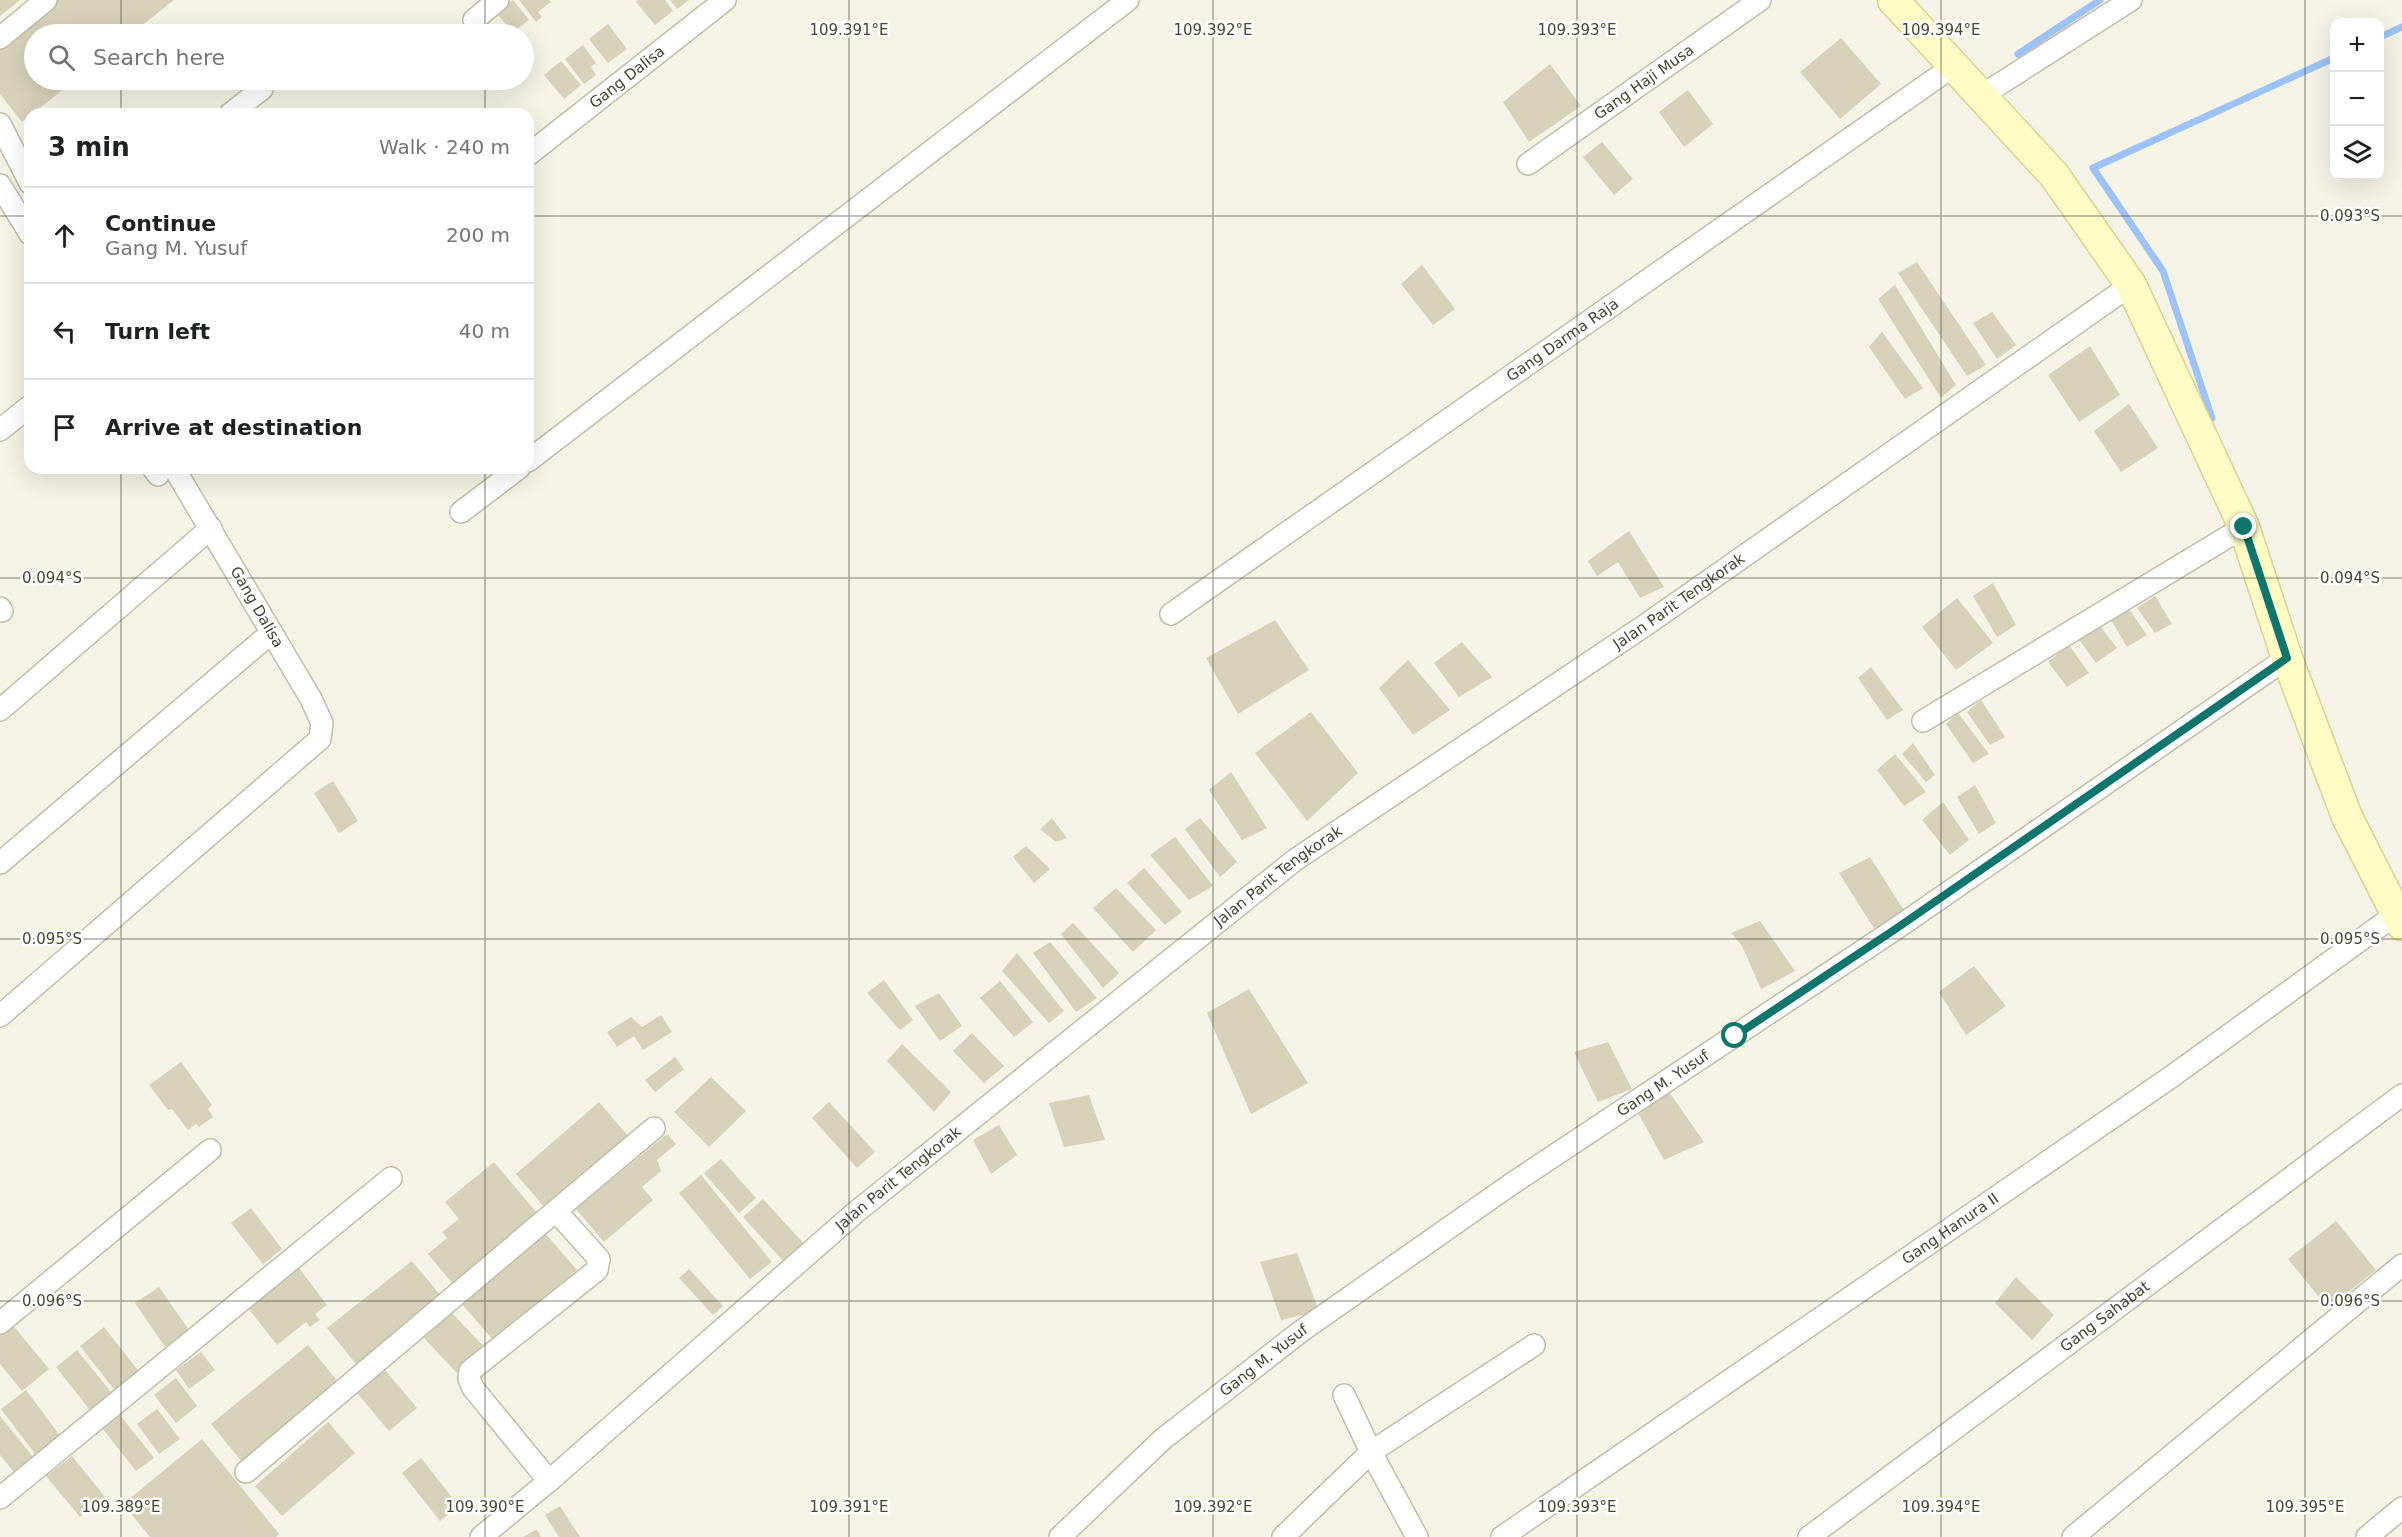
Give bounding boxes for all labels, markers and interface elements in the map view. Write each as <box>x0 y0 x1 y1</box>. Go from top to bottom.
map controls <box>2330 18 2384 180</box>
button: + <box>2330 18 2384 72</box>
text: 109.391°E <box>809 21 889 39</box>
text: 109.392°E <box>1173 21 1253 39</box>
text: 109.393°E <box>1537 21 1617 39</box>
text: 109.394°E <box>1901 21 1981 39</box>
search box <box>24 24 534 90</box>
icon: search <box>45 41 78 74</box>
street label: Gang Haji Musa <box>1591 41 1697 123</box>
street label: Gang Dalisa <box>586 42 668 112</box>
text: Search here <box>93 45 225 70</box>
button: − <box>2330 72 2384 126</box>
button: layers <box>2330 126 2384 180</box>
text: 3 min <box>48 132 130 162</box>
text: Walk · 240 m <box>379 135 510 159</box>
text: 0.093°S <box>2320 207 2380 225</box>
text: Continue <box>105 211 216 236</box>
icon: ahead <box>48 219 81 252</box>
text: 200 m <box>446 223 510 247</box>
text: Gang M. Yusuf <box>105 236 247 260</box>
street label: Gang Darma Raja <box>1503 294 1622 385</box>
icon: left <box>48 315 81 348</box>
text: Turn left <box>105 319 210 344</box>
text: 40 m <box>459 319 510 343</box>
icon: arrive <box>48 411 81 444</box>
text: Arrive at destination <box>105 415 362 440</box>
route end <box>2230 513 2256 539</box>
street label: Jalan Parit Tengkorak <box>1609 549 1749 654</box>
street label: Gang Dalisa <box>227 563 287 651</box>
text: 0.094°S <box>22 569 82 587</box>
text: 0.094°S <box>2320 569 2380 587</box>
street label: Jalan Parit Tengkorak <box>1210 822 1346 931</box>
text: 0.095°S <box>22 930 82 948</box>
text: 0.095°S <box>2320 930 2380 948</box>
route start <box>1721 1022 1747 1048</box>
street label: Gang M. Yusuf <box>1614 1046 1713 1120</box>
street label: Jalan Parit Tengkorak <box>831 1122 965 1235</box>
street label: Gang Hanura II <box>1899 1189 2002 1268</box>
street label: Gang Sahabat <box>2057 1277 2153 1356</box>
text: 0.096°S <box>22 1292 82 1310</box>
text: 0.096°S <box>2320 1292 2380 1310</box>
street label: Gang M. Yusuf <box>1216 1320 1312 1400</box>
text: 109.389°E <box>81 1498 161 1516</box>
text: 109.390°E <box>445 1498 525 1516</box>
text: 109.391°E <box>809 1498 889 1516</box>
text: 109.392°E <box>1173 1498 1253 1516</box>
text: 109.393°E <box>1537 1498 1617 1516</box>
text: 109.394°E <box>1901 1498 1981 1516</box>
text: 109.395°E <box>2265 1498 2345 1516</box>

